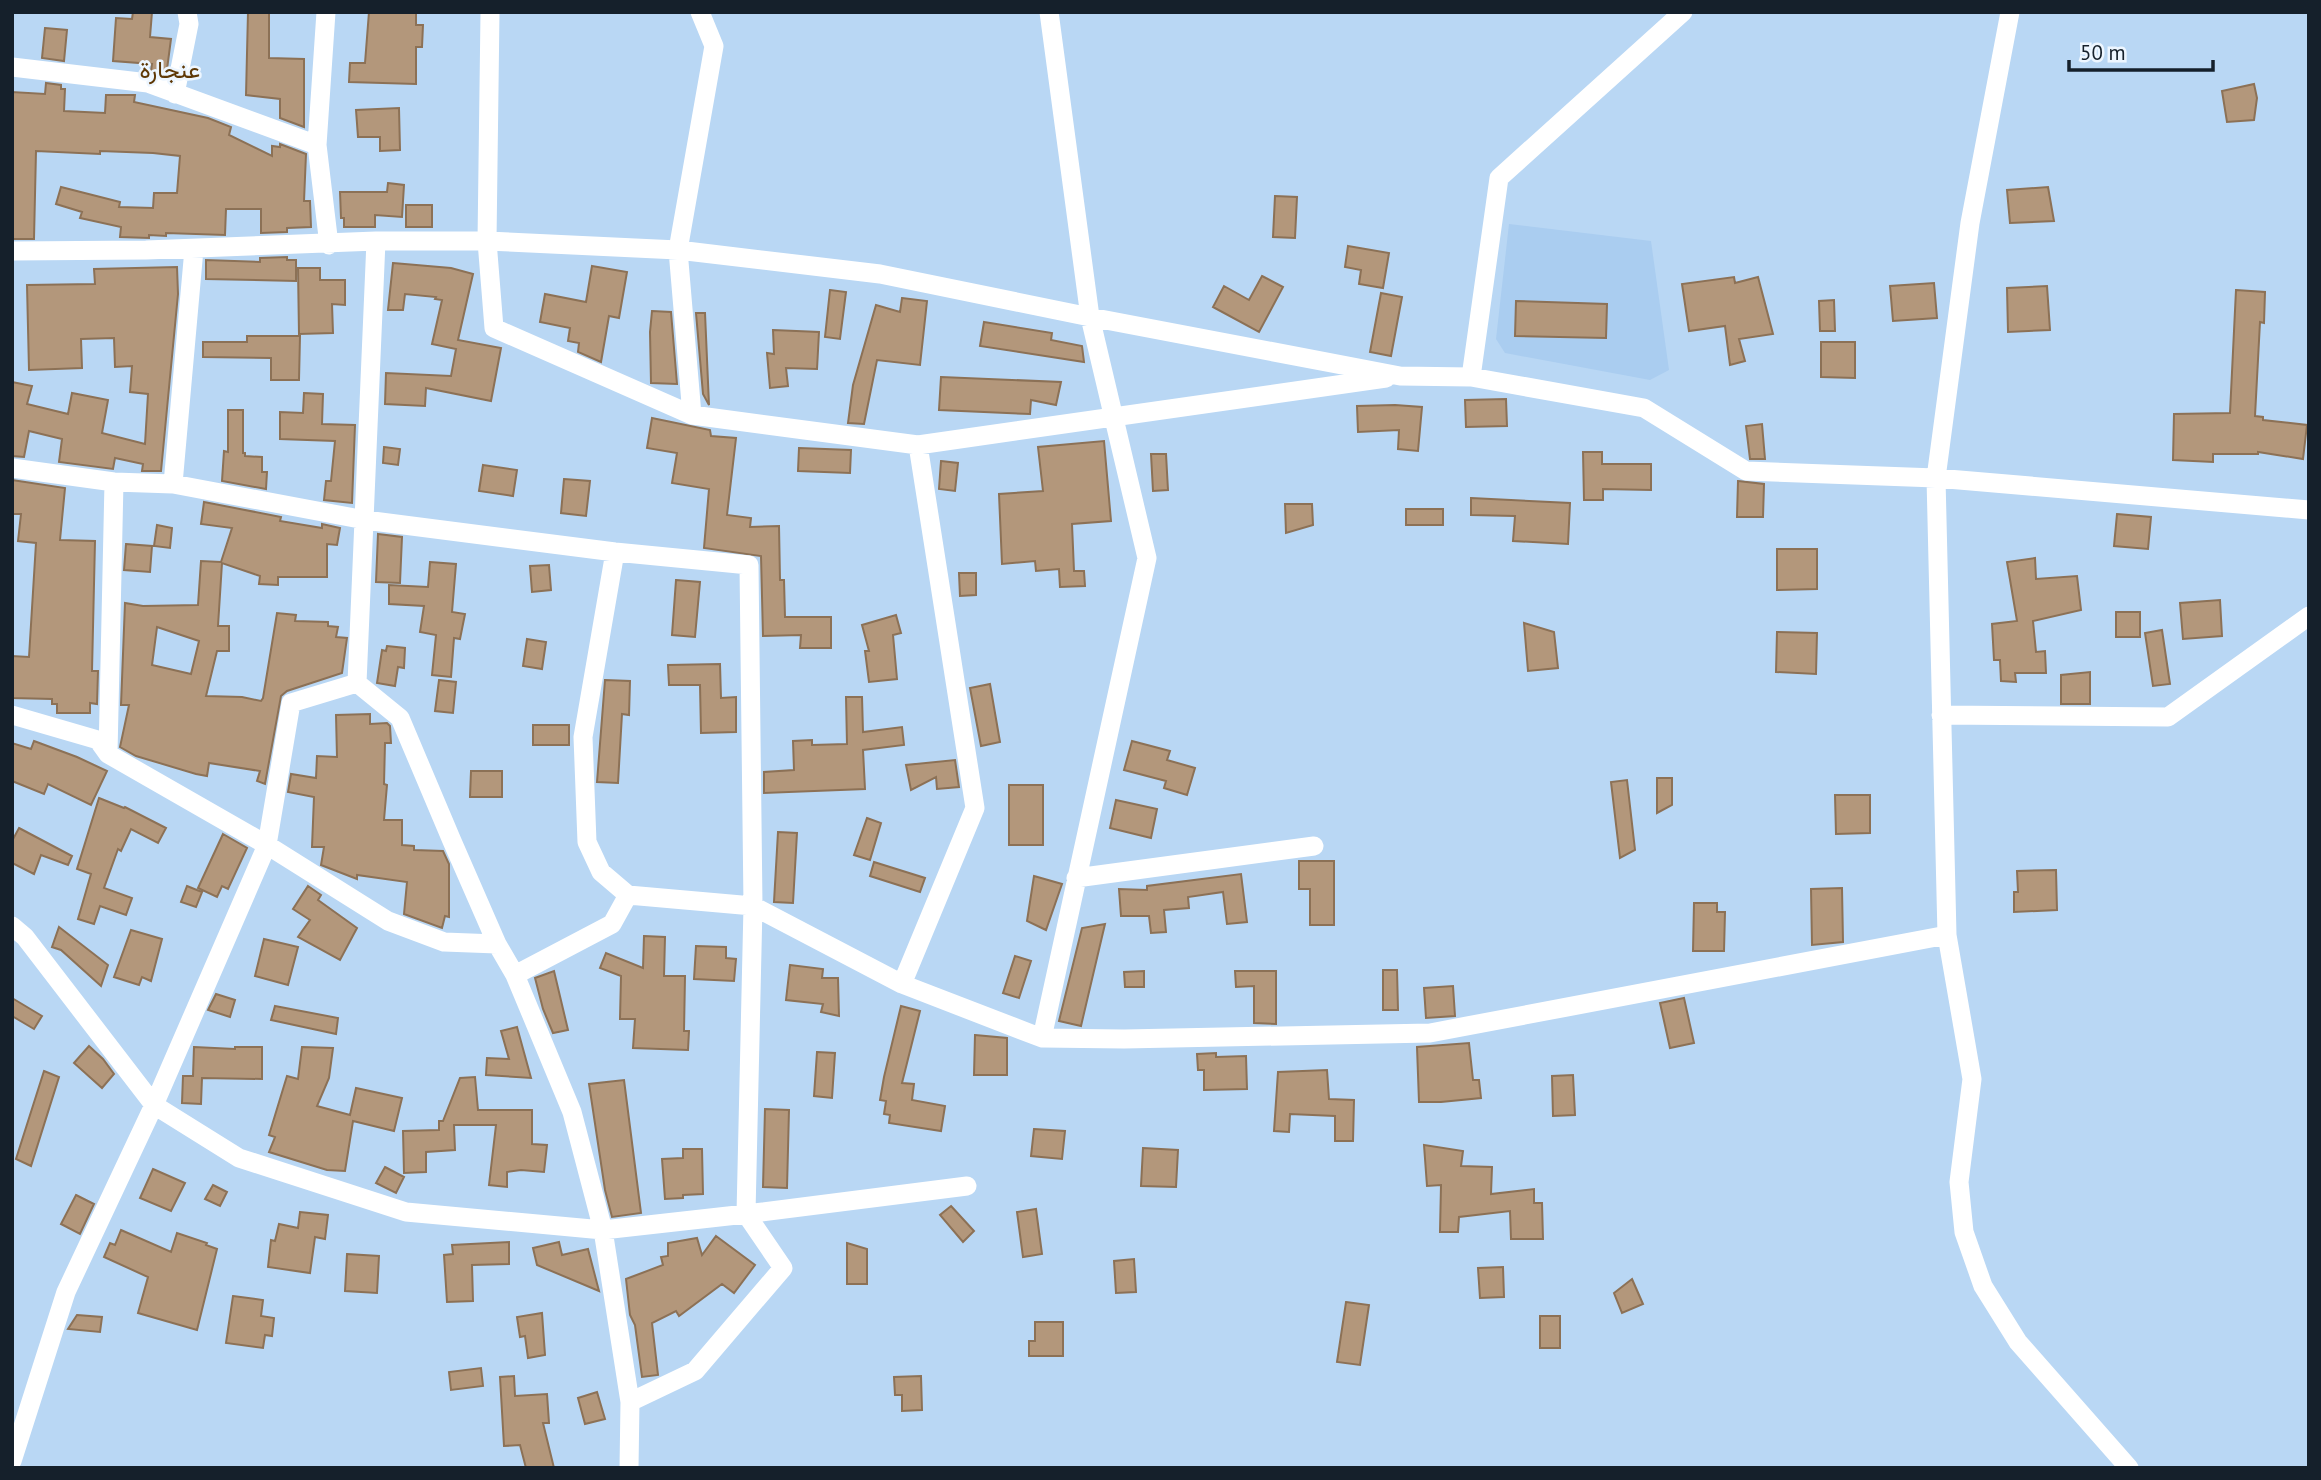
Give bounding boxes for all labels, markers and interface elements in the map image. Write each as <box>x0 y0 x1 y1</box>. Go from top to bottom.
scale bar <box>2069 28 2212 72</box>
text: 50 m <box>2080 39 2126 66</box>
district label: عنجارة <box>140 54 200 85</box>

